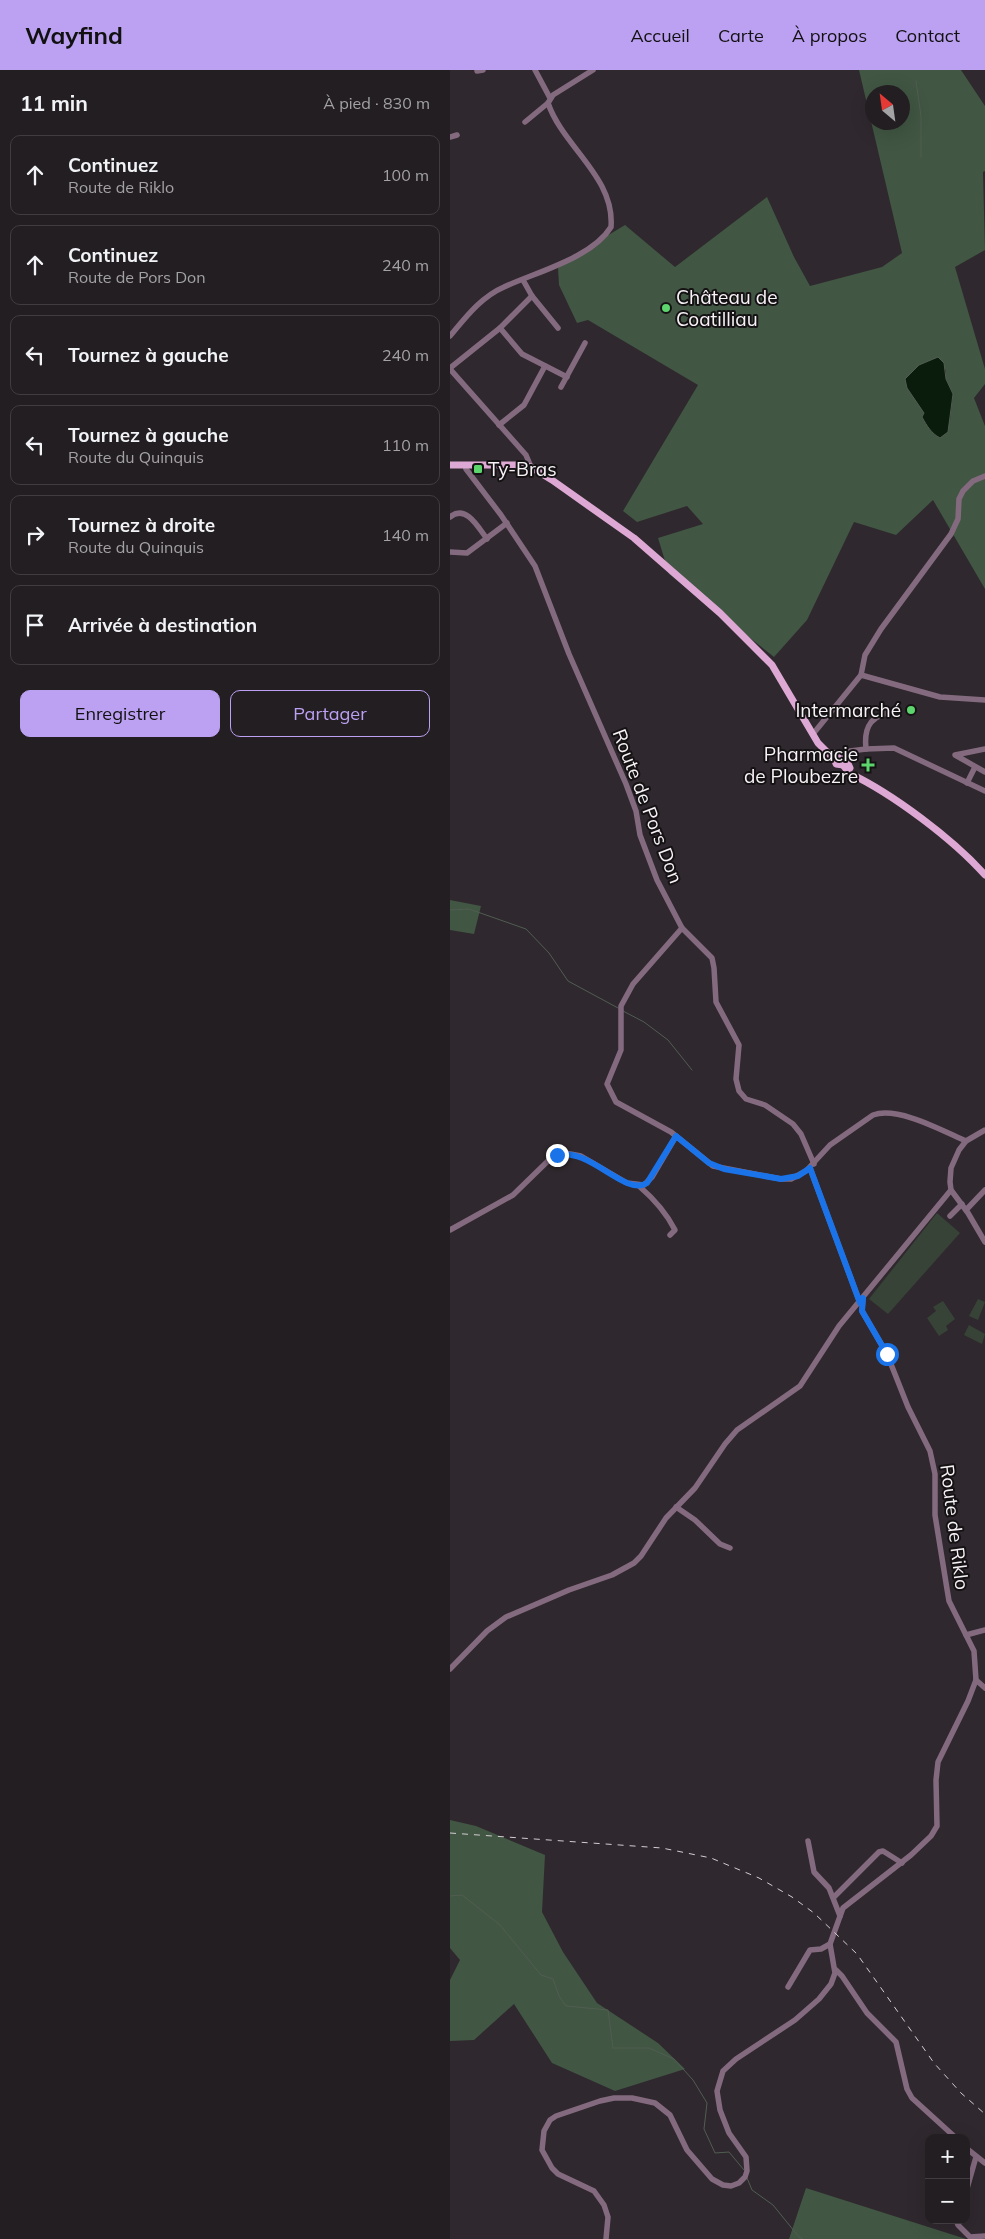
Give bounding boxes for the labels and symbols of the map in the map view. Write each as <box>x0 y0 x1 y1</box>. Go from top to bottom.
north arrow <box>865 85 910 130</box>
place label: Château de Coatilliau <box>676 285 777 331</box>
marker: Château de Coatilliau <box>660 302 672 314</box>
place label: Ty-Bras <box>488 457 557 481</box>
marker: Ty-Bras <box>472 463 484 475</box>
place label: Intermarché <box>795 698 901 722</box>
marker: Intermarché <box>905 704 917 716</box>
street label: Route de Pors Don <box>608 725 688 887</box>
place label: Pharmacie de Ploubezre <box>744 742 858 788</box>
marker: Pharmacie de Ploubezre <box>862 759 874 771</box>
route end <box>546 1144 569 1167</box>
route start <box>876 1343 899 1366</box>
street label: Route de Riklo <box>935 1463 975 1591</box>

